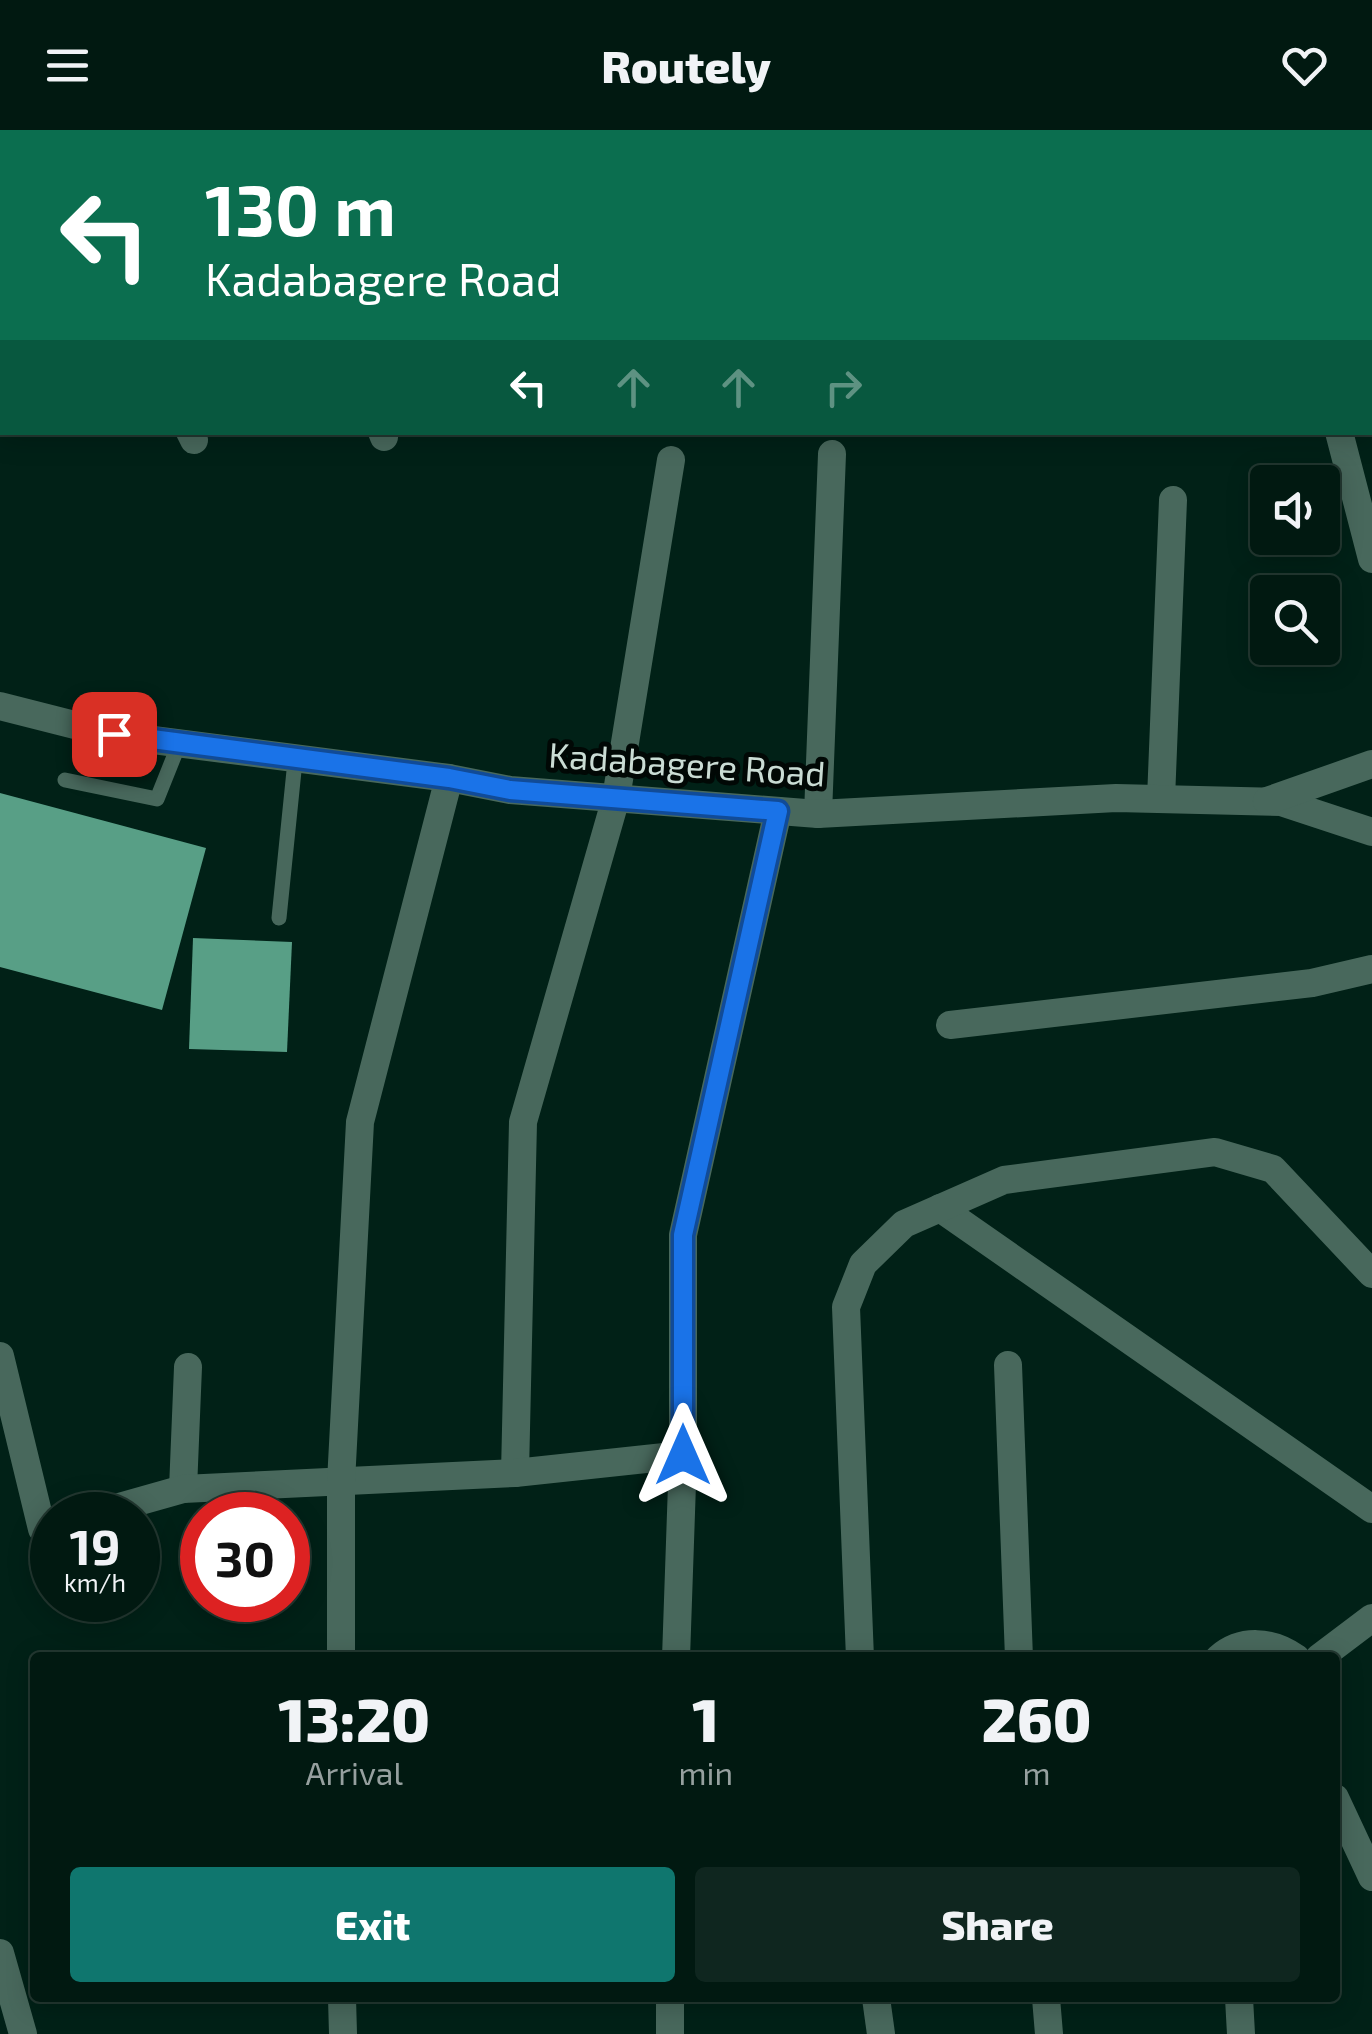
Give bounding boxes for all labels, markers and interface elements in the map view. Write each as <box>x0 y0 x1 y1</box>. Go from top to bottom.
icon: menu <box>40 38 95 93</box>
text: Routely <box>601 38 771 92</box>
icon: heart <box>1277 38 1332 93</box>
text: 130 m <box>205 166 396 250</box>
icon: left <box>40 170 170 300</box>
text: Kadabagere Road <box>205 251 562 305</box>
icon: left <box>501 360 556 415</box>
icon: ahead <box>606 360 661 415</box>
icon: ahead <box>711 360 766 415</box>
icon: right <box>816 360 871 415</box>
map controls <box>1250 465 1340 665</box>
button: sound <box>1250 465 1340 555</box>
button: search <box>1250 575 1340 665</box>
pin <box>72 692 157 777</box>
icon: arrive <box>87 707 142 762</box>
street label: Kadabagere Road <box>547 732 827 794</box>
position arrow <box>631 1403 735 1507</box>
speed limit sign: 30 <box>180 1492 310 1622</box>
text: 19 <box>69 1515 121 1575</box>
text: km/h <box>64 1567 126 1597</box>
text: 13:20 <box>278 1682 430 1754</box>
text: 1 <box>692 1682 719 1754</box>
text: 260 <box>981 1682 1092 1754</box>
text: Arrival <box>306 1753 403 1791</box>
text: min <box>678 1753 733 1791</box>
text: m <box>1022 1753 1051 1791</box>
button: Exit <box>70 1867 675 1982</box>
button: Share <box>695 1867 1300 1982</box>

